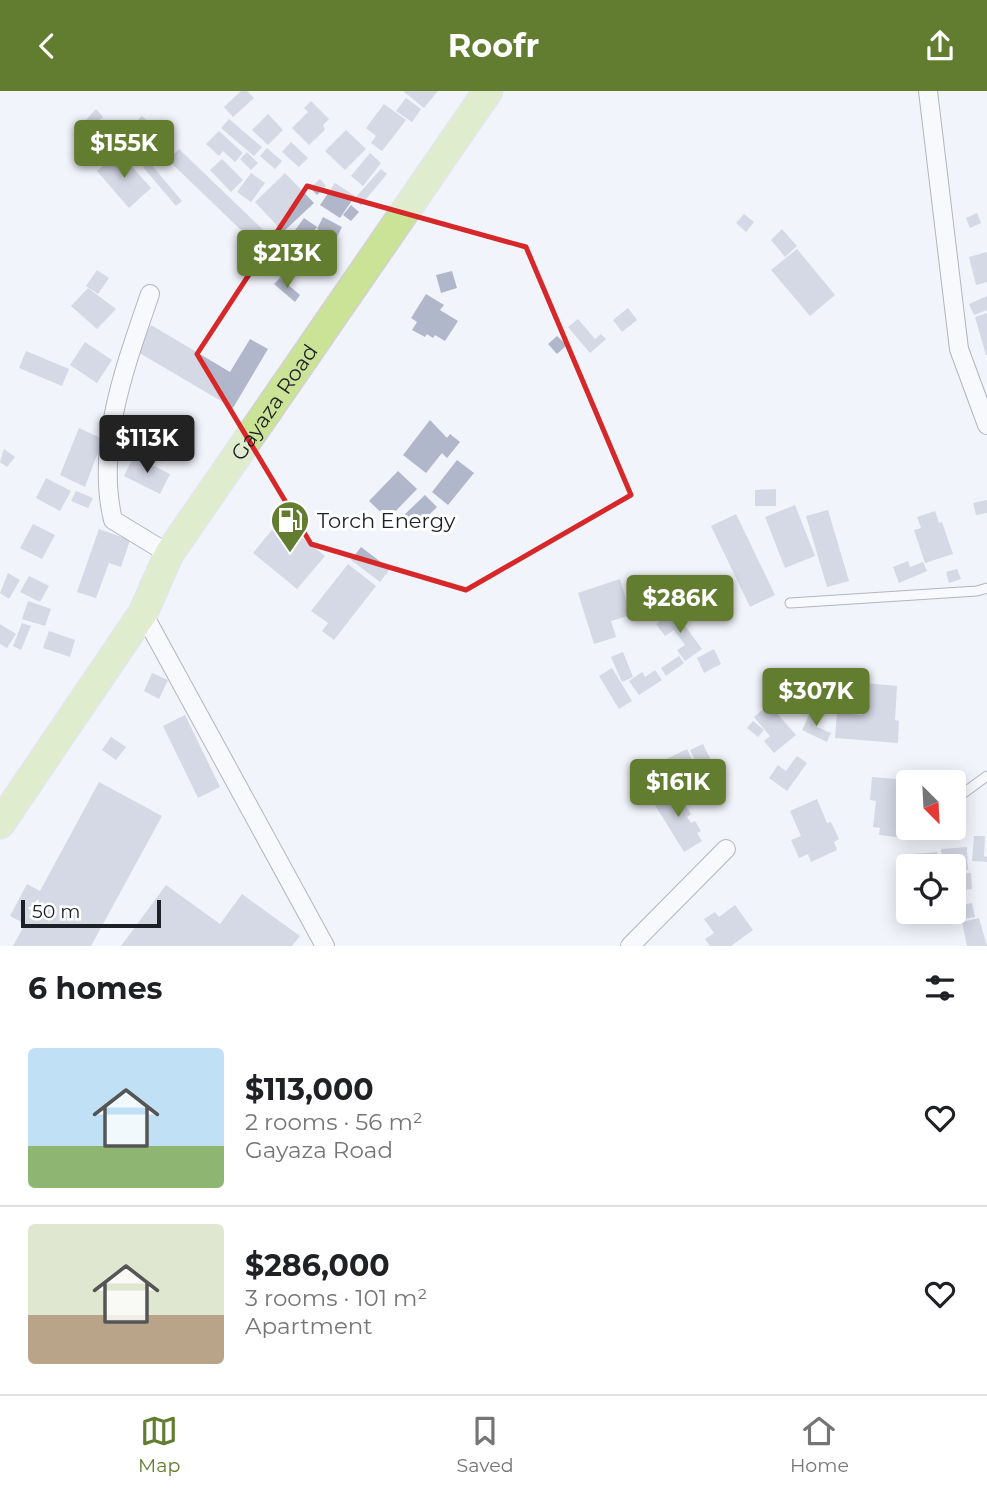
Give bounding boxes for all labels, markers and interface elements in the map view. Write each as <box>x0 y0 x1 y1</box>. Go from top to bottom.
text: Roofr <box>448 26 539 65</box>
icon: back <box>28 27 66 65</box>
icon: share <box>921 27 959 65</box>
pin: $155K <box>75 120 173 180</box>
text: $155K <box>90 129 158 157</box>
pin: $213K <box>238 231 336 290</box>
text: $213K <box>253 239 321 267</box>
street label: Gayaza Road <box>225 339 322 465</box>
pin: $113K <box>98 415 196 475</box>
text: $113K <box>115 424 179 452</box>
fuel station icon: Torch Energy <box>269 499 311 554</box>
place label: Torch Energy <box>317 508 456 533</box>
pin: $286K <box>631 575 729 635</box>
text: $286K <box>642 584 718 612</box>
pin: $307K <box>767 669 865 728</box>
text: $307K <box>778 677 854 705</box>
pin: $161K <box>629 759 727 819</box>
text: $161K <box>646 768 710 796</box>
north arrow <box>896 770 966 840</box>
map controls <box>896 770 966 924</box>
button: locate <box>896 854 966 924</box>
scale bar <box>21 897 161 929</box>
text: 50 m <box>32 900 80 923</box>
icon: filters <box>921 969 959 1007</box>
text: 6 homes <box>28 970 163 1007</box>
text: $113,000 <box>245 1071 374 1108</box>
icon: home <box>84 1076 168 1160</box>
icon: heart <box>921 1099 959 1137</box>
text: 2 rooms · 56 m² <box>245 1108 423 1136</box>
text: Gayaza Road <box>245 1136 393 1164</box>
text: $286,000 <box>245 1247 390 1284</box>
icon: home <box>84 1252 168 1336</box>
icon: heart <box>921 1275 959 1313</box>
text: 3 rooms · 101 m² <box>245 1284 427 1312</box>
text: Apartment <box>245 1312 373 1340</box>
tab: Map <box>138 1412 180 1477</box>
tab: Saved <box>457 1412 514 1477</box>
tab: Home <box>790 1412 849 1477</box>

